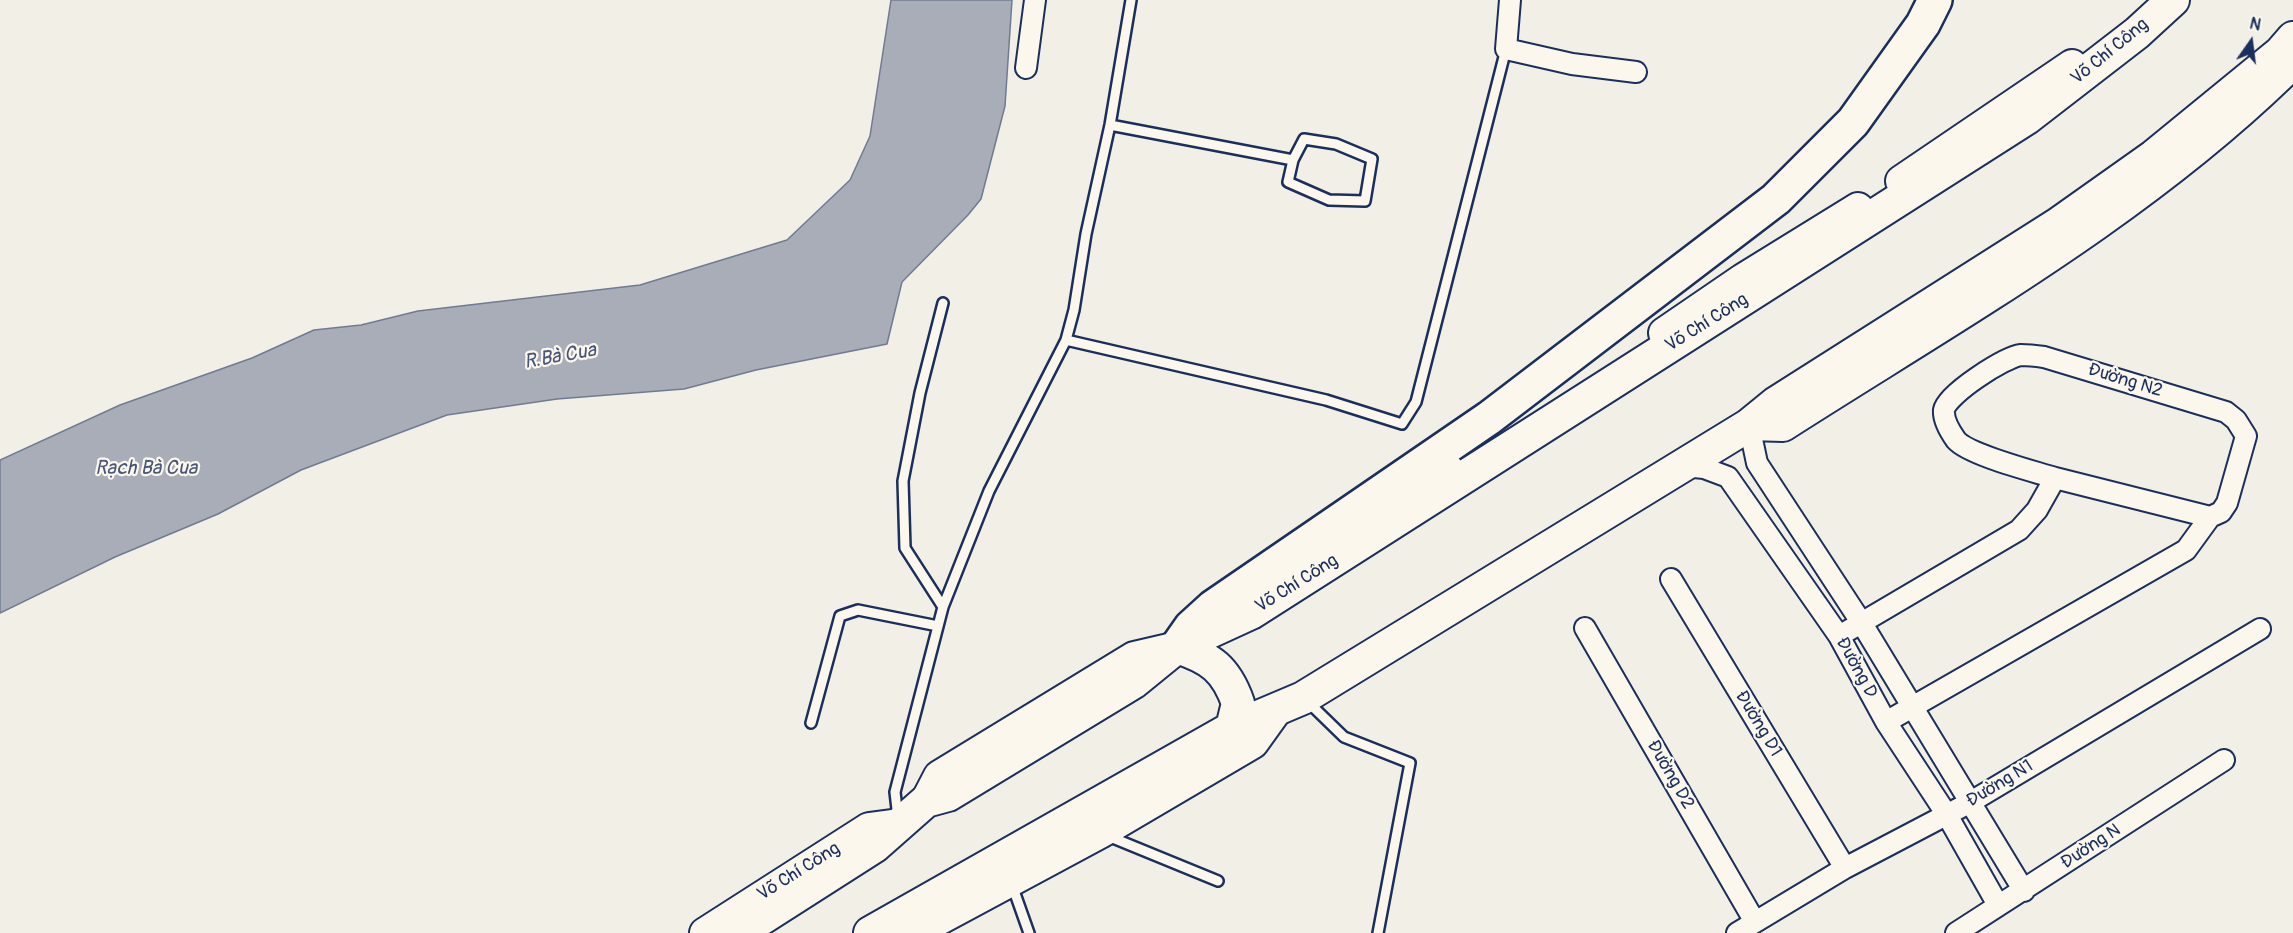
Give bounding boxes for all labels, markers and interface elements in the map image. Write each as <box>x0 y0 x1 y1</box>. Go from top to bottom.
north arrow <box>2221 12 2281 72</box>
street label: Võ Chí Công <box>2067 14 2153 90</box>
text: N <box>2248 14 2263 36</box>
street label: Võ Chí Công <box>1662 289 1752 357</box>
water label: R.Bà Cua <box>522 339 598 375</box>
street label: Đường N2 <box>2085 359 2165 403</box>
water label: Rạch Bà Cua <box>95 457 197 481</box>
street label: Võ Chí Công <box>1252 550 1342 618</box>
street label: Đường D <box>1831 634 1881 702</box>
street label: Đường D1 <box>1730 687 1786 761</box>
street label: Đường D2 <box>1642 737 1698 813</box>
street label: Đường N1 <box>1963 756 2037 812</box>
street label: Đường N <box>2057 820 2125 874</box>
street label: Võ Chí Công <box>754 838 844 906</box>

